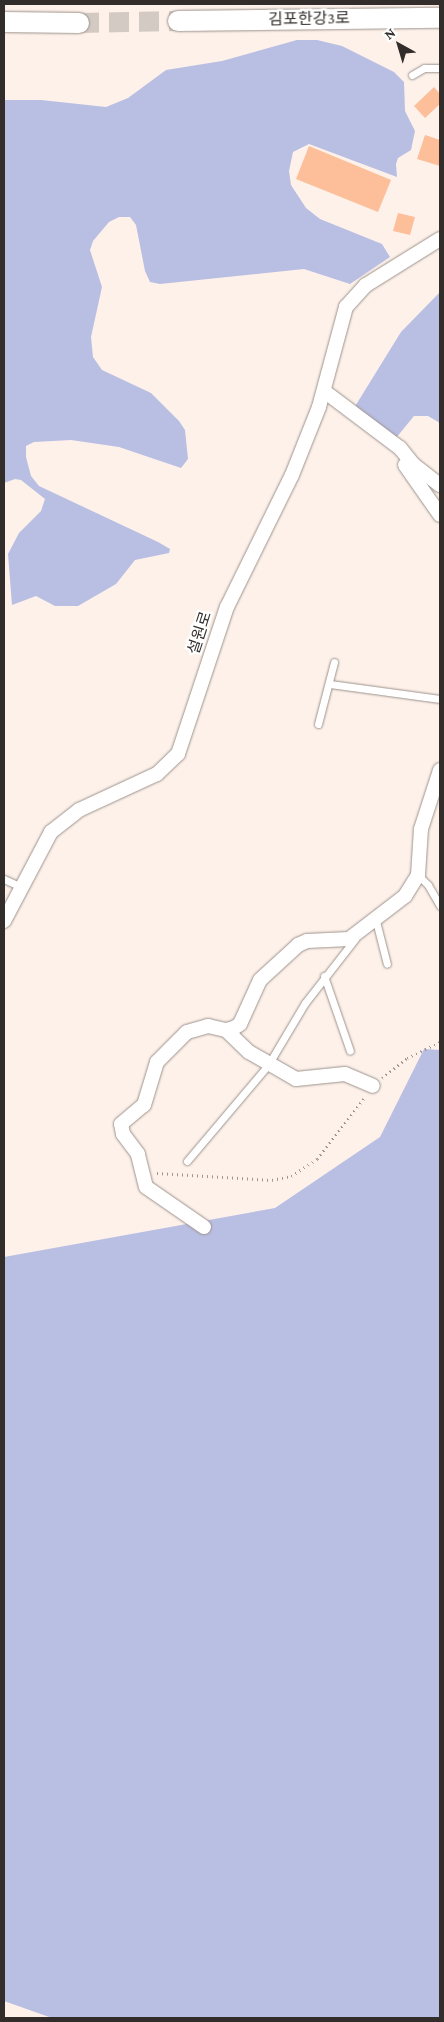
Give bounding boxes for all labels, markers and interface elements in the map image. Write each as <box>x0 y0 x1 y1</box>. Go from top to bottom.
street label: 김포한강3로 <box>268 9 350 29</box>
north arrow <box>374 20 424 70</box>
text: N <box>381 24 398 43</box>
street label: 설원로 <box>184 609 216 657</box>

